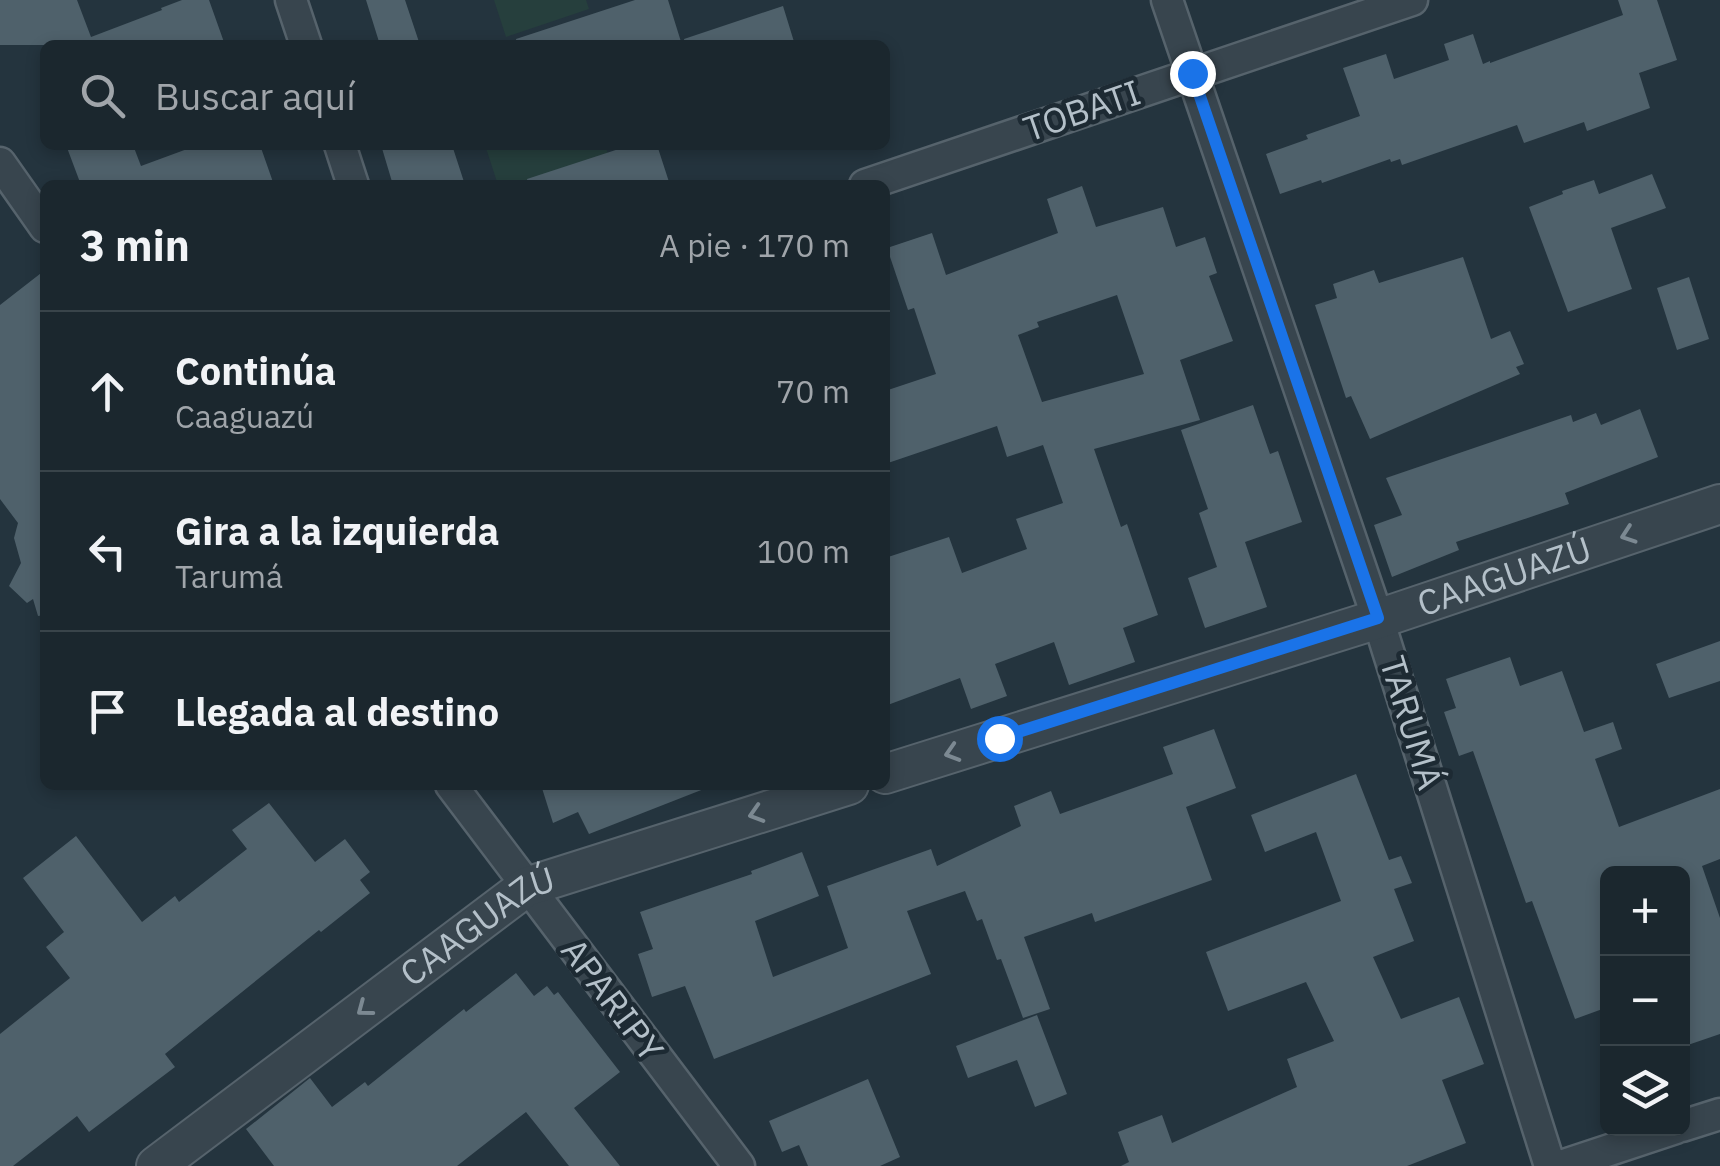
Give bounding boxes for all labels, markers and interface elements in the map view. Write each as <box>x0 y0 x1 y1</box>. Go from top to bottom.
search box <box>40 40 890 150</box>
route end <box>1170 51 1216 97</box>
icon: search <box>75 68 130 123</box>
street label: TOBATI <box>1017 69 1146 151</box>
text: Buscar aquí <box>155 71 356 120</box>
text: 3 min <box>80 218 190 273</box>
text: A pie · 170 m <box>659 224 850 266</box>
text: Continúa <box>175 346 336 395</box>
icon: ahead <box>80 364 135 419</box>
text: 70 m <box>776 370 850 412</box>
text: Caaguazú <box>175 395 314 437</box>
text: Gira a la izquierda <box>175 506 499 555</box>
one-way arrow <box>1620 523 1637 543</box>
icon: left <box>80 524 135 579</box>
street label: CAAGUAZÚ <box>1411 525 1597 626</box>
text: 100 m <box>757 530 850 572</box>
text: Tarumá <box>175 555 283 597</box>
street label: TARUMÁ <box>1370 651 1454 795</box>
icon: arrive <box>80 684 135 739</box>
text: Llegada al destino <box>175 687 499 736</box>
route start <box>977 716 1023 762</box>
one-way arrow <box>944 741 961 761</box>
one-way arrow <box>749 803 766 823</box>
street label: CAAGUAZÚ <box>390 855 560 996</box>
map controls <box>1600 866 1690 1136</box>
button: + <box>1600 866 1690 956</box>
street label: APARIPY <box>551 929 674 1070</box>
button: − <box>1600 956 1690 1046</box>
one-way arrow <box>357 997 375 1014</box>
button: layers <box>1600 1046 1690 1136</box>

